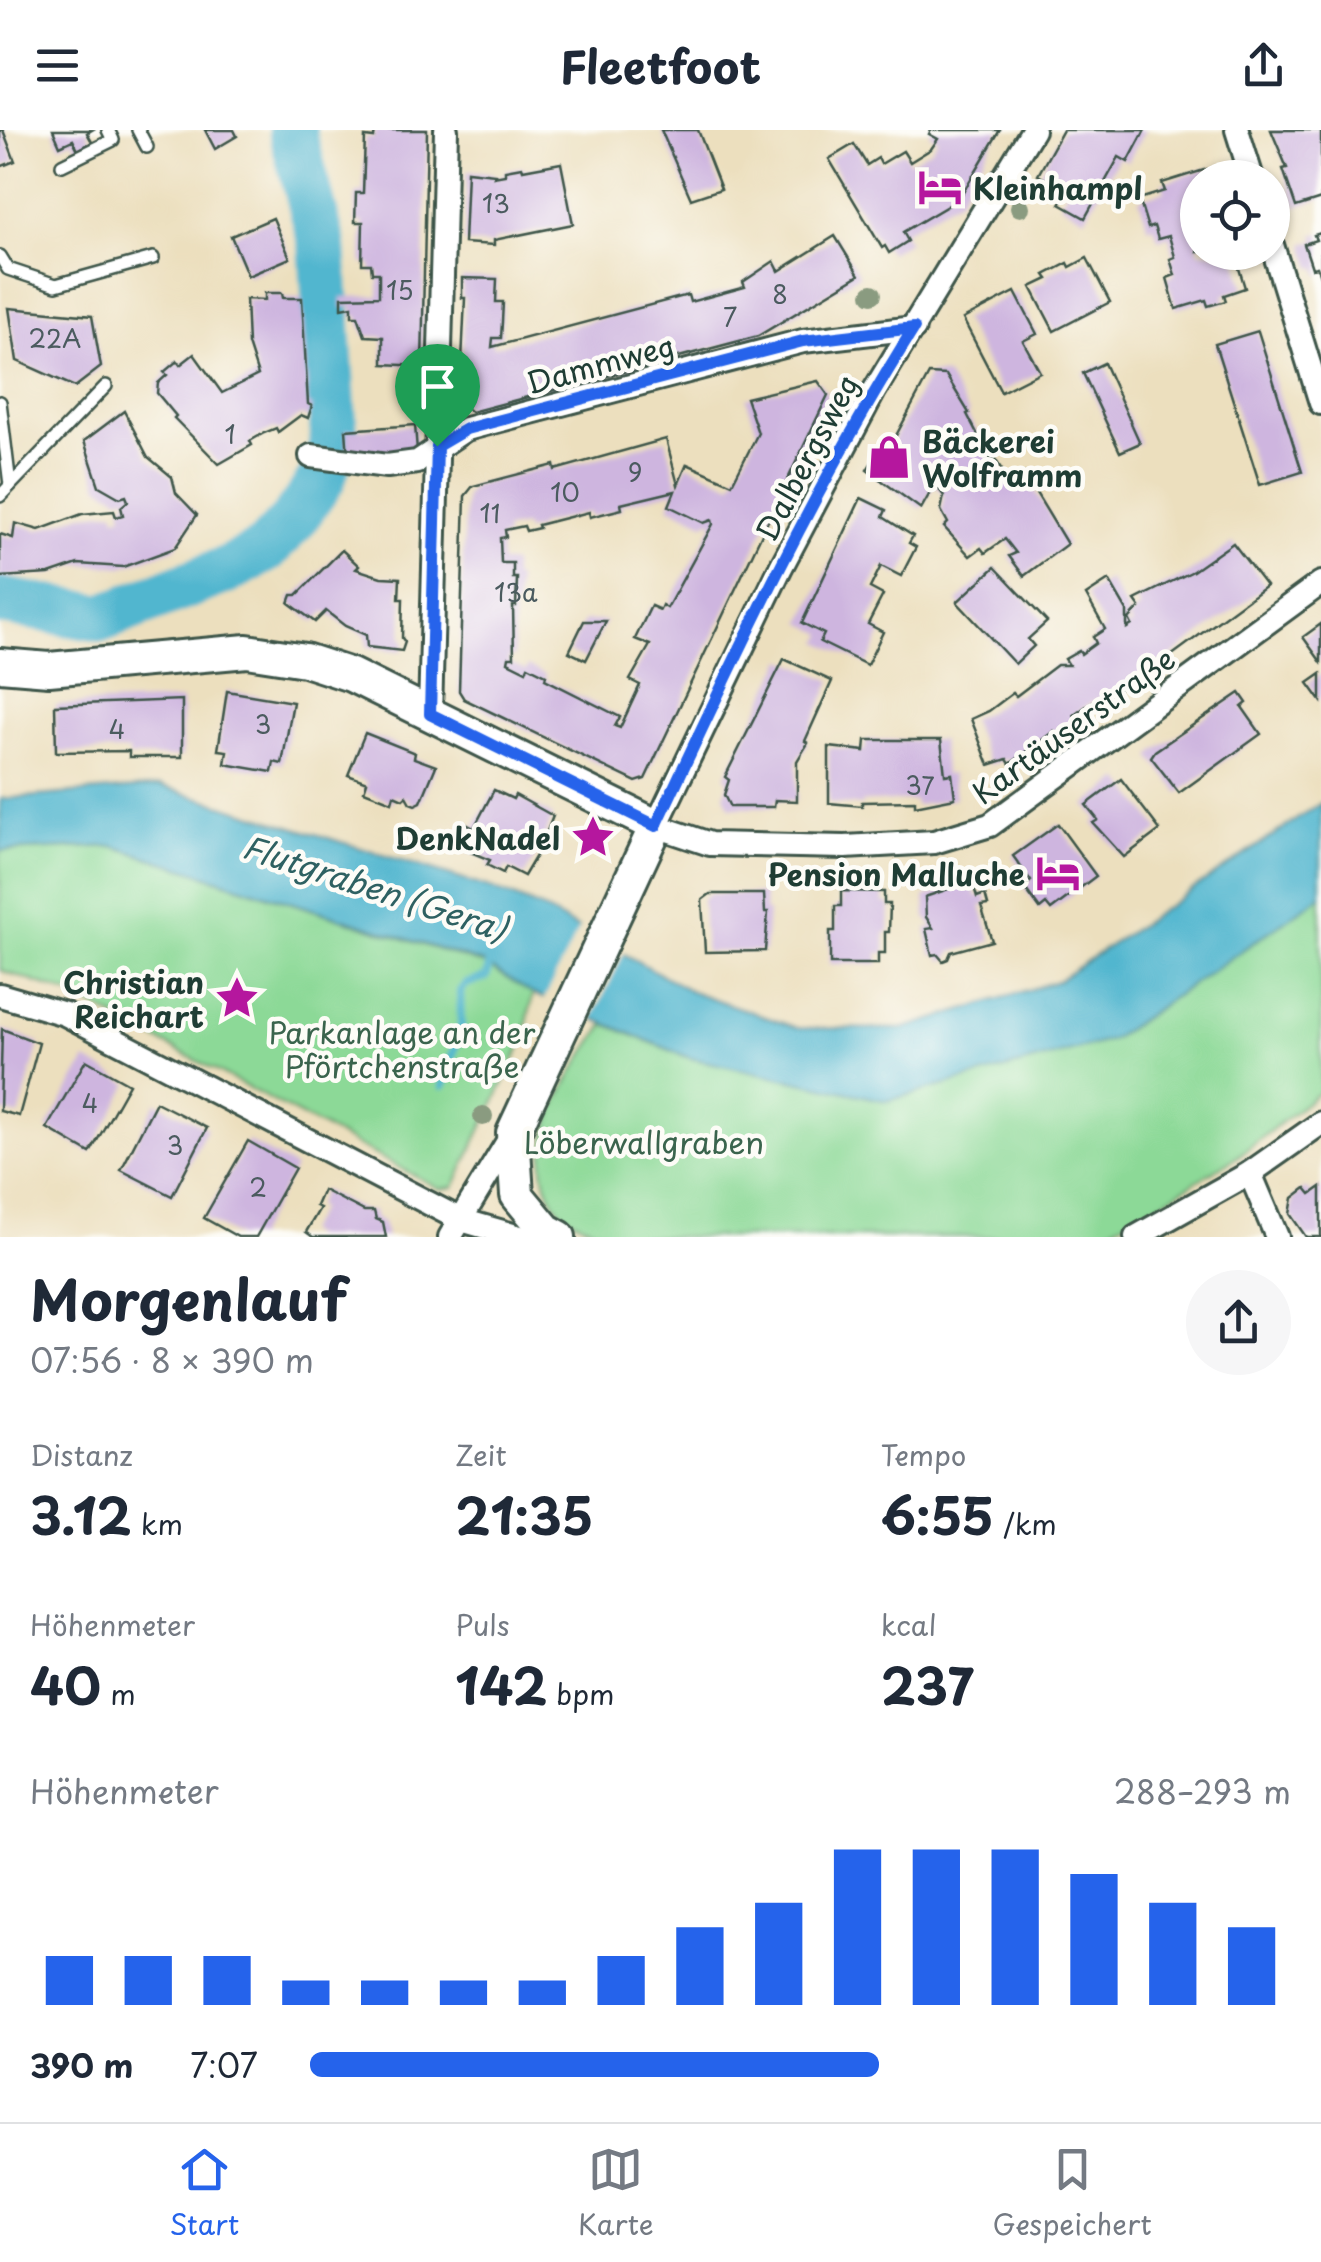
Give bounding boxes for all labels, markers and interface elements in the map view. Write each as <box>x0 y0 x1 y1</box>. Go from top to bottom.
text: Fleetfoot <box>560 31 761 99</box>
icon: menu <box>30 38 85 93</box>
icon: share <box>1236 38 1291 93</box>
map controls <box>1180 160 1290 270</box>
button: locate <box>1180 160 1290 270</box>
hotel icon: Kleinhampl <box>916 163 964 211</box>
place label: Kleinhampl <box>973 165 1142 210</box>
house number: 13 <box>482 184 510 222</box>
house number: 15 <box>386 271 414 309</box>
house number: 8 <box>772 275 788 313</box>
house number: 7 <box>723 298 737 336</box>
house number: 22A <box>29 319 81 357</box>
street label: Dammweg <box>521 322 679 404</box>
pin <box>395 344 480 447</box>
icon: arrive <box>410 359 465 414</box>
street label: Dalbergsweg <box>743 366 869 548</box>
house number: 1 <box>224 415 236 453</box>
place label: Bäckerei Wolframm <box>922 418 1082 497</box>
shop icon: Bäckerei Wolframm <box>865 433 913 481</box>
house number: 9 <box>628 453 642 491</box>
house number: 10 <box>550 473 580 511</box>
house number: 11 <box>480 494 500 532</box>
house number: 13a <box>494 573 538 611</box>
street label: Kartäuserstraße <box>962 636 1184 814</box>
house number: 3 <box>255 705 271 743</box>
house number: 4 <box>109 710 125 748</box>
house number: 37 <box>905 766 935 804</box>
place icon: DenkNadel <box>569 813 617 861</box>
place label: DenkNadel <box>395 815 560 860</box>
water label: Flutgraben (Gera) <box>237 822 515 953</box>
hotel icon: Pension Malluche <box>1034 849 1082 897</box>
place label: Pension Malluche <box>768 851 1025 896</box>
place label: Christian Reichart <box>63 959 204 1038</box>
place icon: Christian Reichart <box>213 974 261 1022</box>
park label: Parkanlage an der Pförtchenstraße <box>269 1009 536 1088</box>
house number: 4 <box>82 1084 98 1122</box>
park label: Löberwallgraben <box>524 1119 764 1164</box>
house number: 3 <box>167 1126 183 1164</box>
house number: 2 <box>249 1168 267 1206</box>
text: Morgenlauf <box>30 1257 347 1340</box>
button: share <box>1186 1270 1291 1375</box>
text: 07:56 · 8 × 390 m <box>30 1336 314 1384</box>
text: Distanz <box>30 1433 133 1476</box>
text: Zeit <box>455 1433 507 1476</box>
text: Tempo <box>881 1433 966 1476</box>
text: 3.12 <box>30 1476 132 1552</box>
text: 21:35 <box>455 1476 593 1552</box>
text: 6:55 <box>881 1476 994 1552</box>
text: km <box>132 1502 183 1545</box>
text: /km <box>994 1502 1057 1545</box>
text: Höhenmeter <box>30 1603 195 1646</box>
text: Puls <box>455 1603 509 1646</box>
text: kcal <box>881 1603 937 1646</box>
text: 40 <box>30 1646 101 1722</box>
text: 142 <box>455 1646 547 1722</box>
text: 237 <box>881 1646 974 1722</box>
text: m <box>101 1672 136 1715</box>
text: bpm <box>547 1672 615 1715</box>
text: Höhenmeter <box>30 1767 219 1815</box>
text: 288–293 m <box>1113 1767 1291 1815</box>
text: 390 m <box>30 2041 133 2089</box>
text: 7:07 <box>190 2041 258 2089</box>
tab: Start <box>169 2142 239 2245</box>
tab: Karte <box>578 2142 654 2245</box>
tab: Gespeichert <box>992 2142 1152 2245</box>

